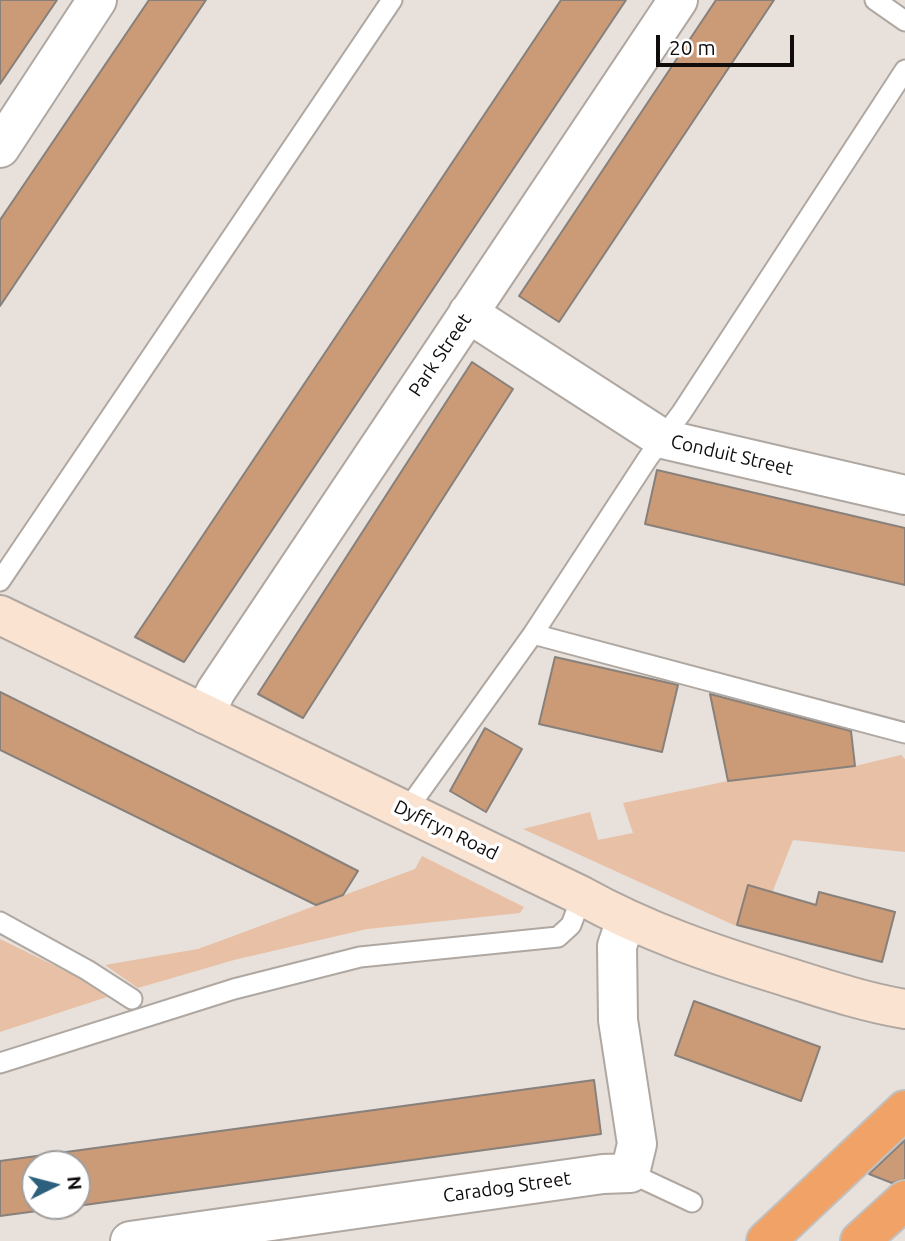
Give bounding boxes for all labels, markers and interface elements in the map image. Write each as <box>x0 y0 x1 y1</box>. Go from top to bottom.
scale bar <box>660 21 798 65</box>
text: 20 m <box>669 35 716 59</box>
street label: Park Street <box>404 309 476 401</box>
street label: Conduit Street <box>669 430 795 480</box>
street label: Dyffryn Road <box>390 795 502 865</box>
north arrow <box>21 1150 91 1220</box>
street label: Caradog Street <box>442 1167 572 1207</box>
text: N <box>63 1175 87 1191</box>

